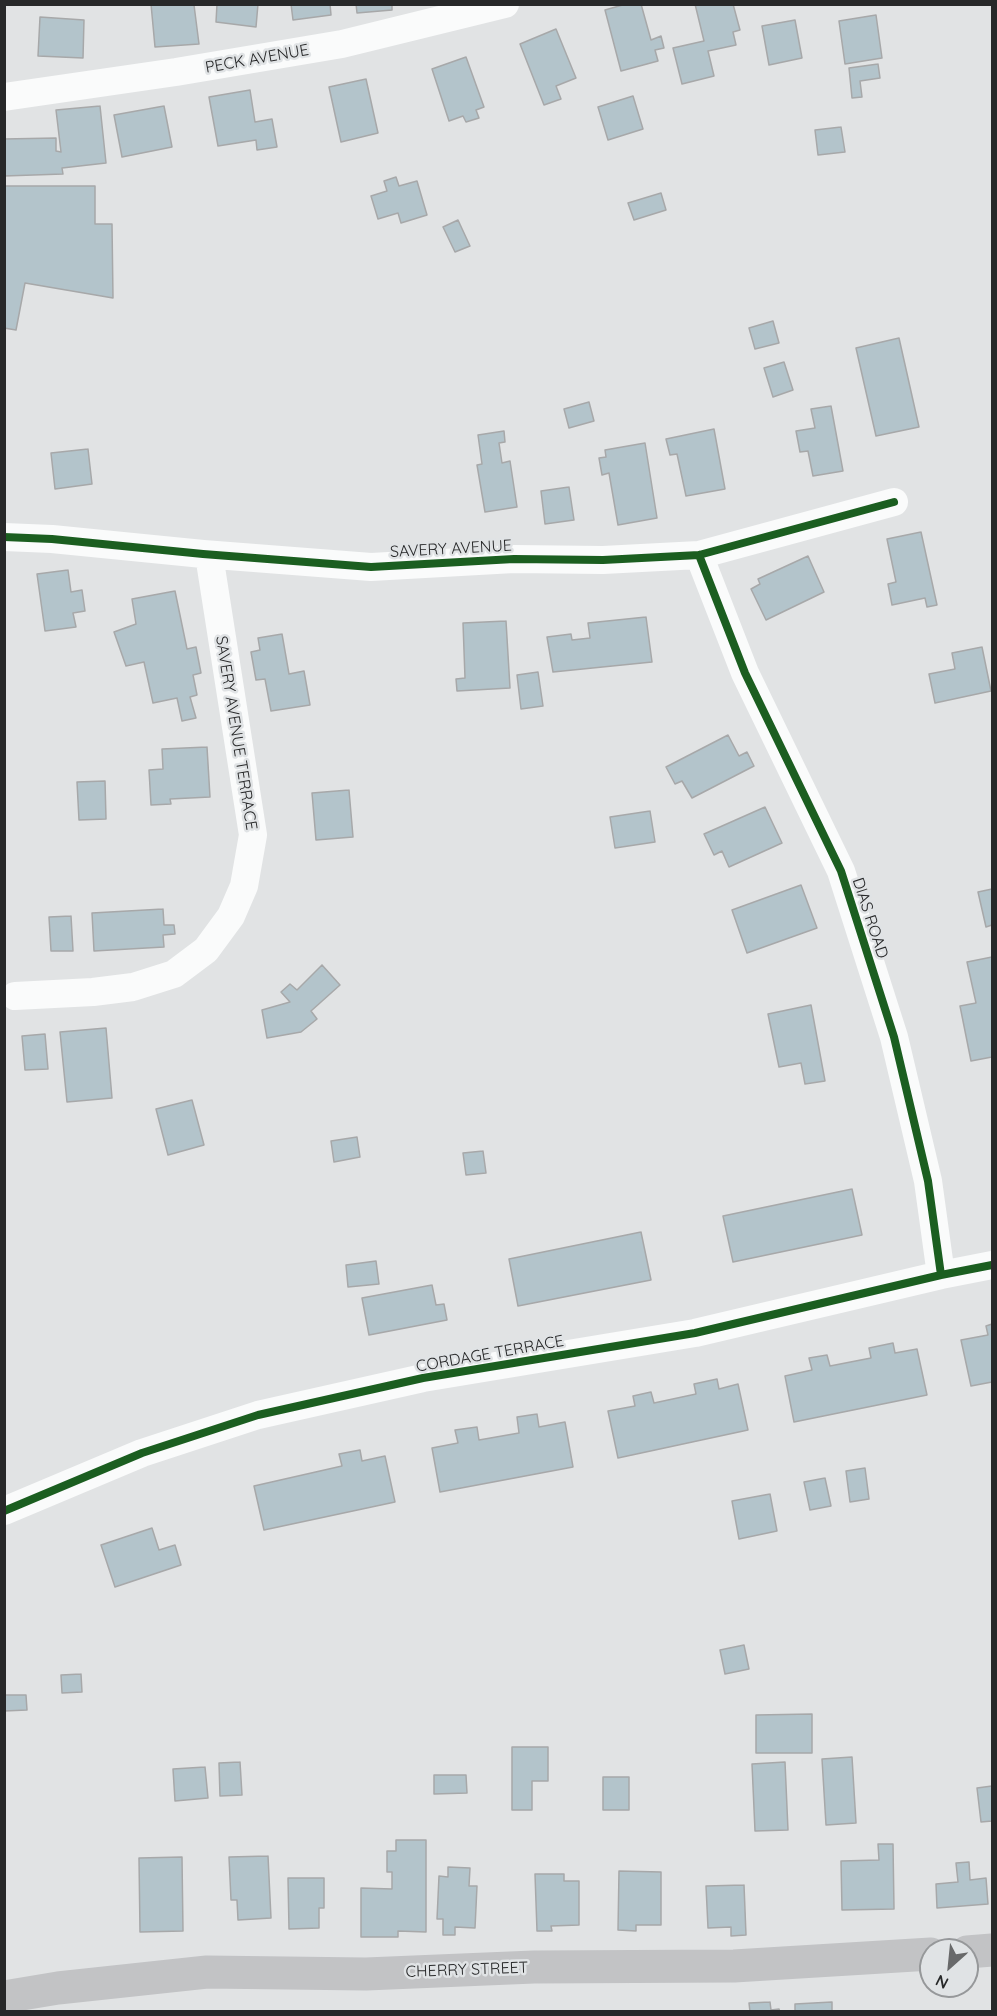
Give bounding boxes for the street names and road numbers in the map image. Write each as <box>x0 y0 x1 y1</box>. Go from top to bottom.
street label: PECK AVENUE <box>204 40 310 78</box>
street label: SAVERY AVENUE <box>390 536 512 562</box>
street label: SAVERY AVENUE TERRACE <box>211 634 261 832</box>
street label: DIAS ROAD <box>848 875 892 961</box>
street label: CORDAGE TERRACE <box>415 1332 565 1376</box>
street label: CHERRY STREET <box>405 1958 529 1982</box>

